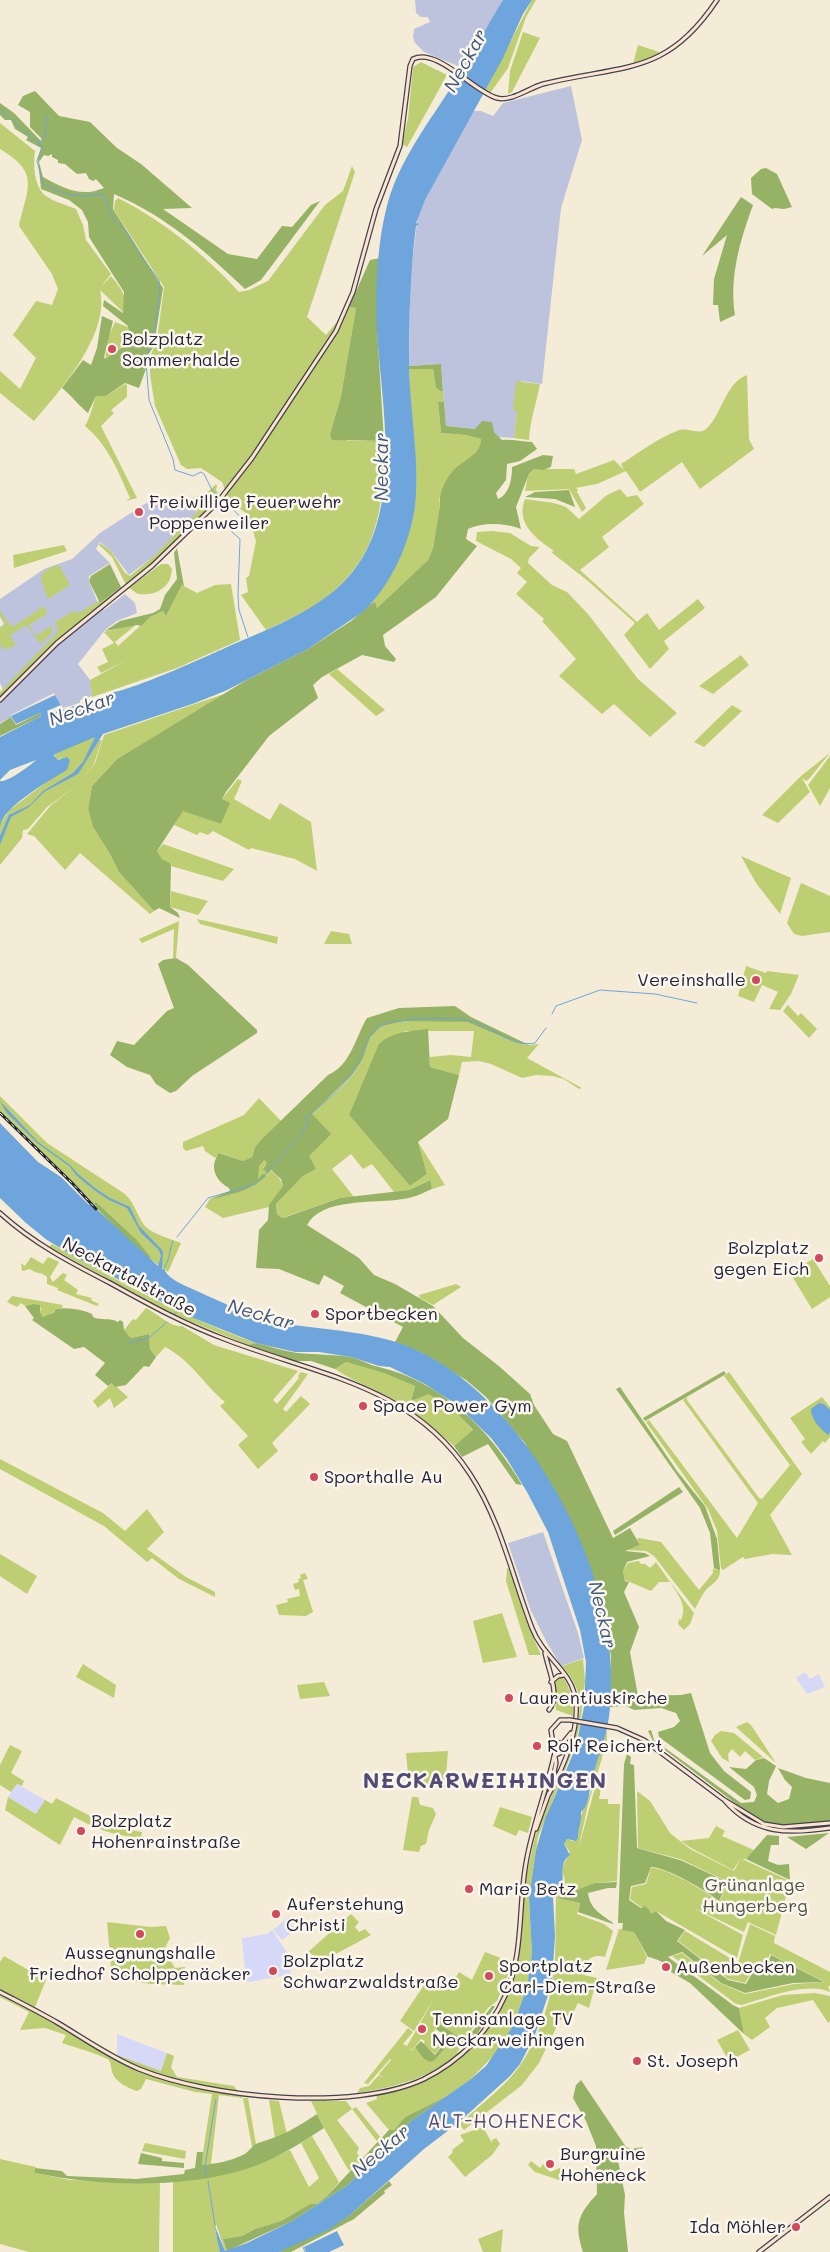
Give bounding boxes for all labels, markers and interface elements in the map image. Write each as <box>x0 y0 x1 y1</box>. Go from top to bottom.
water label: Neckar <box>439 26 493 96</box>
place label: Bolzplatz Sommerhalde <box>122 328 240 370</box>
marker: Bolzplatz Sommerhalde <box>106 343 118 355</box>
water label: Neckar <box>371 433 393 501</box>
place label: Freiwillige Feuerwehr Poppenweiler <box>149 491 342 534</box>
marker: Freiwillige Feuerwehr Poppenweiler <box>133 506 145 518</box>
water label: Neckar <box>46 687 118 731</box>
place label: Vereinshalle <box>637 969 746 991</box>
marker: Vereinshalle <box>750 974 762 986</box>
street label: Neckartalstraße <box>59 1233 199 1321</box>
place label: Bolzplatz gegen Eich <box>714 1237 809 1280</box>
marker: Bolzplatz gegen Eich <box>813 1252 825 1264</box>
water label: Neckar <box>225 1295 297 1335</box>
place label: Sportbecken <box>325 1303 438 1325</box>
marker: Sportbecken <box>309 1308 321 1320</box>
place label: Space Power Gym <box>373 1395 532 1417</box>
marker: Space Power Gym <box>357 1400 369 1412</box>
place label: Sporthalle Au <box>324 1466 442 1488</box>
marker: Sporthalle Au <box>308 1471 320 1483</box>
water label: Neckar <box>583 1579 621 1651</box>
place label: Laurentiuskirche <box>519 1687 668 1709</box>
marker: Laurentiuskirche <box>503 1692 515 1704</box>
place label: Rolf Reichert <box>547 1735 664 1757</box>
marker: Rolf Reichert <box>531 1740 543 1752</box>
district label: NECKARWEIHINGEN <box>361 1768 609 1794</box>
place label: Bolzplatz Hohenrainstraße <box>91 1810 241 1852</box>
marker: Bolzplatz Hohenrainstraße <box>75 1825 87 1837</box>
park label: Grünanlage Hungerberg <box>702 1874 808 1916</box>
place label: Marie Betz <box>479 1878 576 1900</box>
marker: Marie Betz <box>463 1883 475 1895</box>
place label: Auferstehung Christi <box>286 1893 404 1936</box>
marker: Auferstehung Christi <box>270 1908 282 1920</box>
marker: Aussegnungshalle Friedhof Scholppenäcker <box>134 1928 146 1940</box>
place label: Aussegnungshalle Friedhof Scholppenäcker <box>29 1942 251 1985</box>
place label: Bolzplatz Schwarzwaldstraße <box>283 1950 459 1992</box>
place label: Sportplatz Carl-Diem-Straße <box>499 1955 656 1998</box>
place label: Außenbecken <box>676 1956 795 1978</box>
marker: Außenbecken <box>660 1961 672 1973</box>
marker: Bolzplatz Schwarzwaldstraße <box>267 1965 279 1977</box>
marker: Sportplatz Carl-Diem-Straße <box>483 1970 495 1982</box>
place label: Tennisanlage TV Neckarweihingen <box>432 2008 585 2050</box>
marker: Tennisanlage TV Neckarweihingen <box>416 2023 428 2035</box>
place label: St. Joseph <box>647 2050 738 2072</box>
marker: St. Joseph <box>631 2055 643 2067</box>
district label: ALT-HOHENECK <box>426 2111 586 2133</box>
water label: Neckar <box>347 2120 415 2182</box>
place label: Burgruine Hoheneck <box>560 2143 646 2186</box>
marker: Burgruine Hoheneck <box>544 2158 556 2170</box>
place label: Ida Möhler <box>690 2216 786 2238</box>
marker: Ida Möhler <box>790 2221 802 2233</box>

